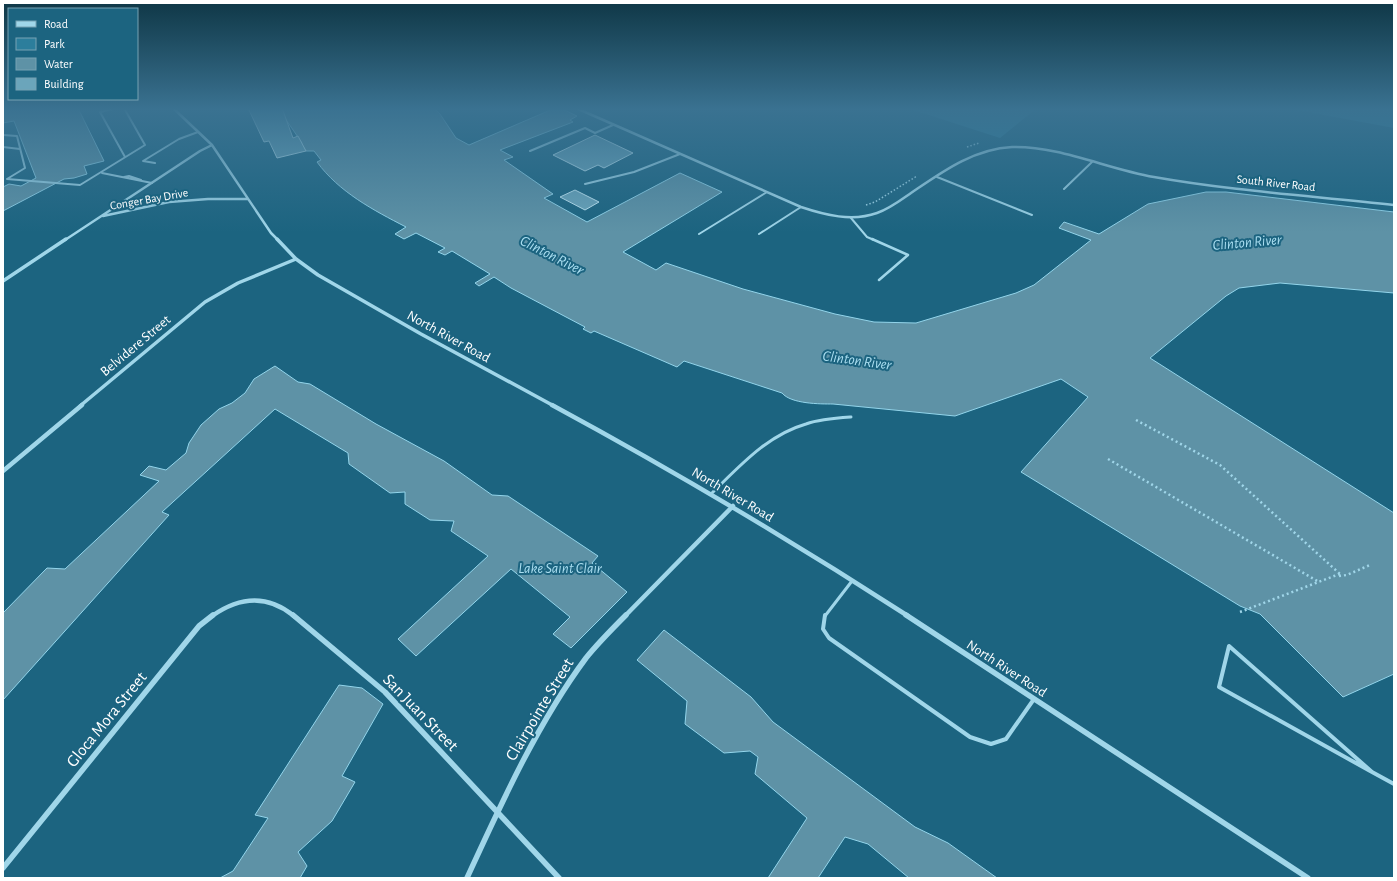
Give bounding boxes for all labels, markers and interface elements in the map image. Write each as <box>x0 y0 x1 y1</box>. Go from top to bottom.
legend <box>8 8 138 100</box>
text: Road <box>44 18 68 30</box>
text: Park <box>44 38 65 50</box>
text: Water <box>44 58 73 70</box>
text: Building <box>44 78 84 90</box>
street label: South River Road <box>1236 173 1316 193</box>
street label: Conger Bay Drive <box>109 186 189 213</box>
water label: Clinton River <box>1212 232 1283 253</box>
water label: Clinton River <box>518 233 587 278</box>
street label: North River Road <box>405 308 492 365</box>
street label: Belvidere Street <box>98 312 174 379</box>
water label: Clinton River <box>822 348 893 373</box>
street label: North River Road <box>689 465 776 525</box>
water label: Lake Saint Clair <box>518 561 603 576</box>
street label: North River Road <box>964 638 1049 700</box>
street label: Clairpointe Street <box>502 655 577 763</box>
street label: Gloca Mora Street <box>63 668 150 770</box>
street label: San Juan Street <box>380 670 462 755</box>

